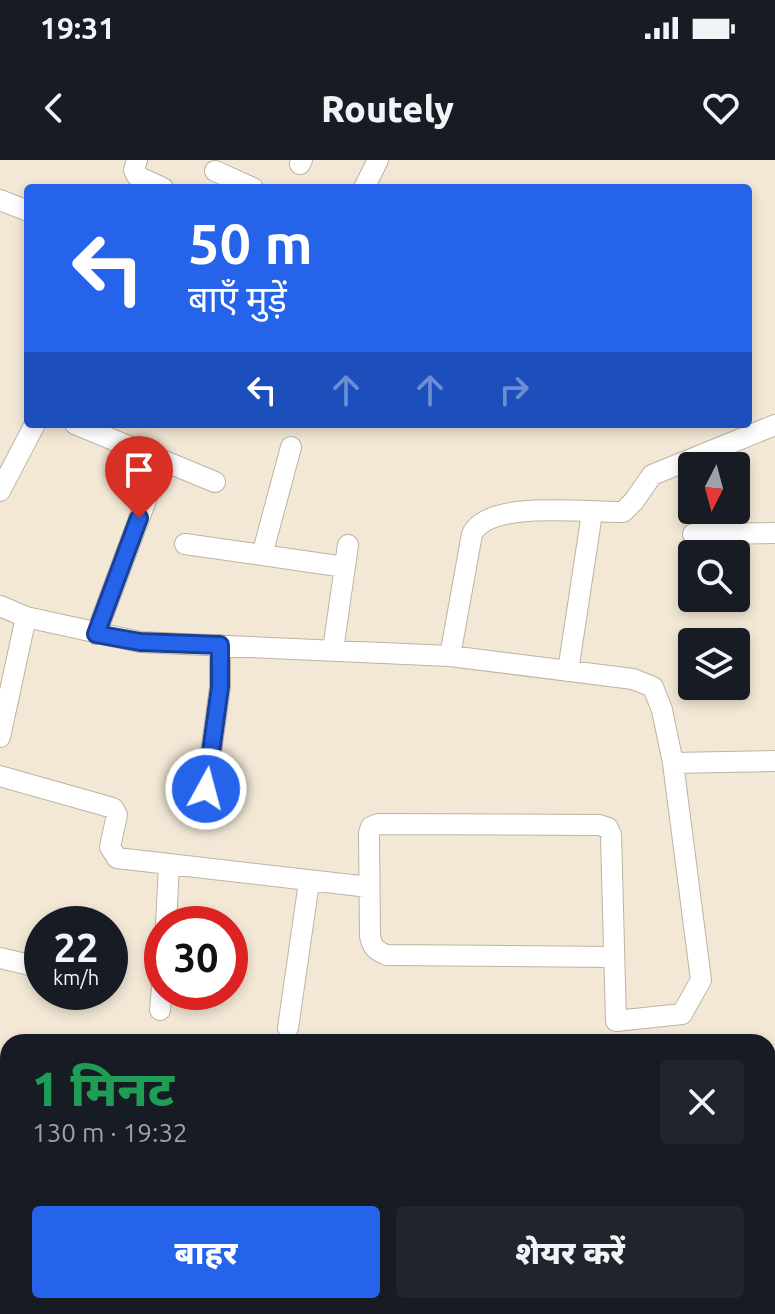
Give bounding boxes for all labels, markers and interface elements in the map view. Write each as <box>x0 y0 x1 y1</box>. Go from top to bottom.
text: 19:31 <box>40 11 115 45</box>
icon: back <box>32 86 76 130</box>
icon: heart <box>699 86 743 130</box>
text: Routely <box>321 88 454 129</box>
text: 50 m <box>188 212 313 275</box>
icon: left <box>56 216 160 320</box>
text: बाएँ मुड़ें <box>188 278 287 319</box>
icon: left <box>240 368 284 412</box>
icon: ahead <box>324 368 368 412</box>
icon: ahead <box>408 368 452 412</box>
icon: right <box>492 368 536 412</box>
pin <box>105 436 173 518</box>
icon: arrive <box>117 448 161 492</box>
north arrow <box>678 452 750 524</box>
map controls <box>678 452 750 700</box>
button: search <box>678 540 750 612</box>
button: layers <box>678 628 750 700</box>
position arrow <box>164 747 248 831</box>
speed limit sign: 30 <box>144 906 248 1010</box>
text: 22 <box>53 925 99 970</box>
text: km/h <box>53 966 99 989</box>
button: close <box>660 1060 744 1144</box>
text: 1 मिनट <box>32 1061 174 1115</box>
text: 130 m · 19:32 <box>32 1118 188 1147</box>
button: बाहर <box>32 1206 380 1298</box>
button: शेयर करें <box>396 1206 744 1298</box>

